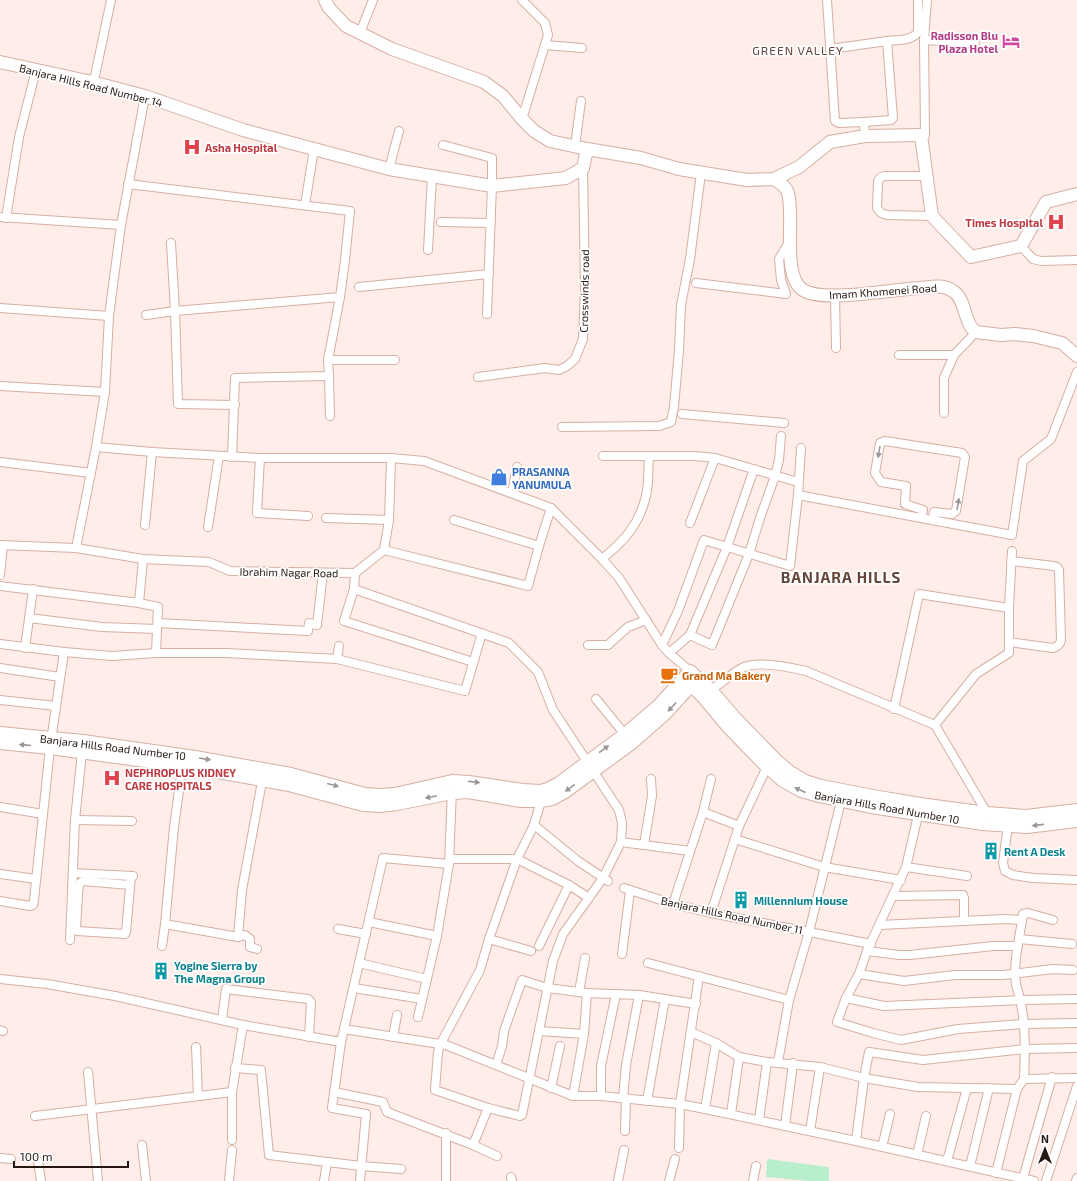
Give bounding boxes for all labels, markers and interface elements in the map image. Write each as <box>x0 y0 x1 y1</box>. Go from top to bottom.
place label: Radisson Blu Plaza Hotel <box>931 29 998 55</box>
hotel icon: Radisson Blu Plaza Hotel <box>1001 31 1021 51</box>
district label: GREEN VALLEY <box>752 43 844 57</box>
street label: Banjara Hills Road Number 14 <box>18 61 164 110</box>
hospital icon: Asha Hospital <box>182 137 202 157</box>
place label: Asha Hospital <box>205 141 278 154</box>
hospital icon: Times Hospital <box>1046 212 1066 232</box>
place label: Times Hospital <box>965 216 1043 229</box>
street label: Crosswinds road <box>577 249 591 333</box>
street label: Imam Khomenei Road <box>829 281 937 301</box>
one-way arrow <box>876 445 882 458</box>
place label: PRASANNA YANUMULA <box>512 465 572 491</box>
shop icon: PRASANNA YANUMULA <box>489 467 509 487</box>
one-way arrow <box>955 498 961 510</box>
street label: Ibrahim Nagar Road <box>240 565 338 579</box>
district label: BANJARA HILLS <box>781 568 901 586</box>
cafe icon: Grand Ma Bakery <box>659 665 679 685</box>
place label: Grand Ma Bakery <box>682 669 771 683</box>
one-way arrow <box>667 702 676 712</box>
street label: Banjara Hills Road Number 10 <box>39 732 187 763</box>
one-way arrow <box>19 742 31 749</box>
one-way arrow <box>599 745 610 753</box>
one-way arrow <box>199 756 211 762</box>
place label: NEPHROPLUS KIDNEY CARE HOSPITALS <box>125 766 236 792</box>
hospital icon: NEPHROPLUS KIDNEY CARE HOSPITALS <box>102 768 122 788</box>
one-way arrow <box>468 779 480 786</box>
one-way arrow <box>327 782 339 788</box>
one-way arrow <box>565 783 576 792</box>
one-way arrow <box>794 786 806 793</box>
street label: Banjara Hills Road Number 10 <box>813 788 960 827</box>
one-way arrow <box>425 795 437 801</box>
one-way arrow <box>1032 822 1044 829</box>
building icon: Rent A Desk <box>981 841 1001 861</box>
place label: Rent A Desk <box>1004 845 1066 858</box>
building icon: Millennium House <box>731 890 751 910</box>
street label: Banjara Hills Road Number 11 <box>660 894 804 937</box>
place label: Millennium House <box>754 894 848 907</box>
place label: Yogine Sierra by The Magna Group <box>174 959 266 985</box>
building icon: Yogine Sierra by The Magna Group <box>151 961 171 981</box>
north arrow <box>1025 1129 1065 1169</box>
text: N <box>1041 1132 1049 1145</box>
scale bar <box>14 1143 128 1169</box>
text: 100 m <box>20 1149 52 1163</box>

